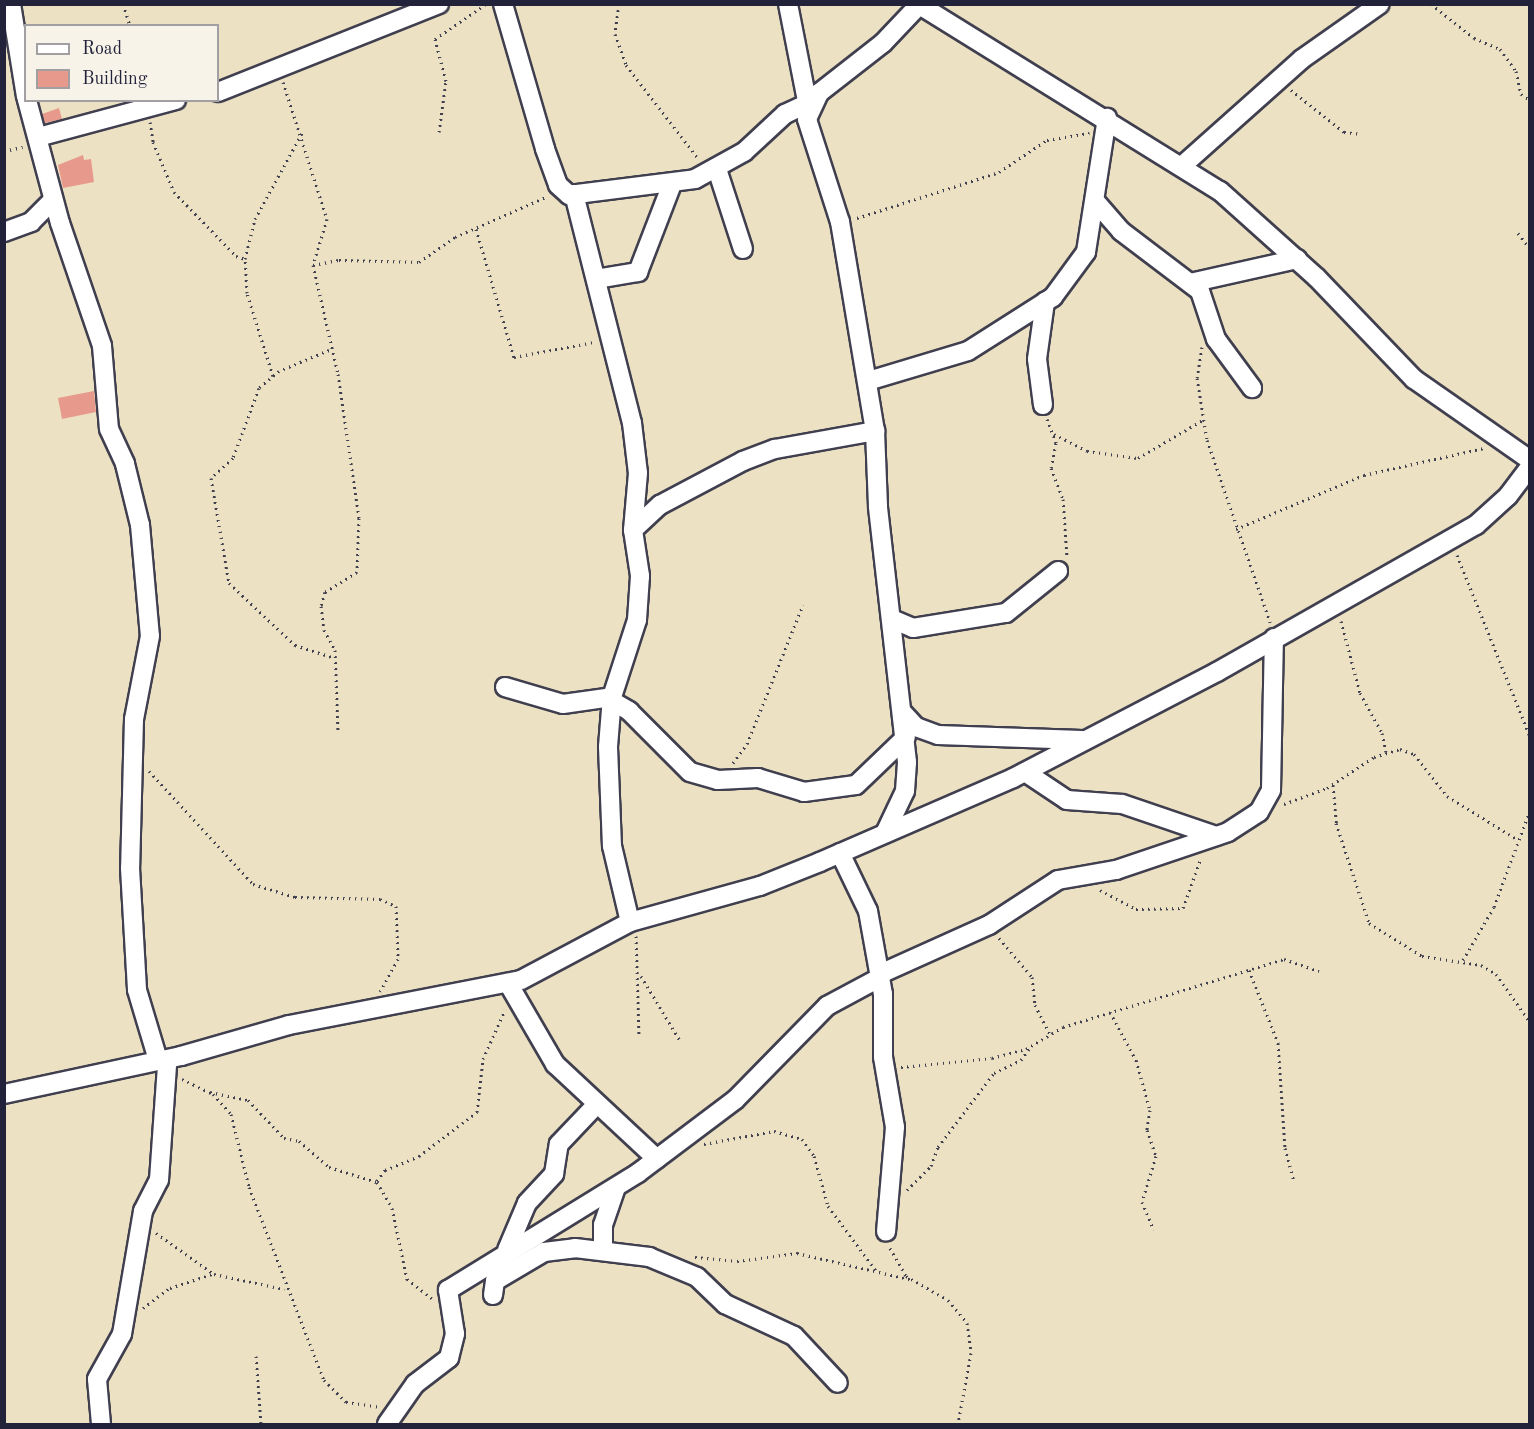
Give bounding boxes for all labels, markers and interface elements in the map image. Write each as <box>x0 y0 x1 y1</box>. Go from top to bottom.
legend <box>24 24 219 102</box>
text: Road <box>82 40 122 58</box>
text: Building <box>82 70 147 88</box>

